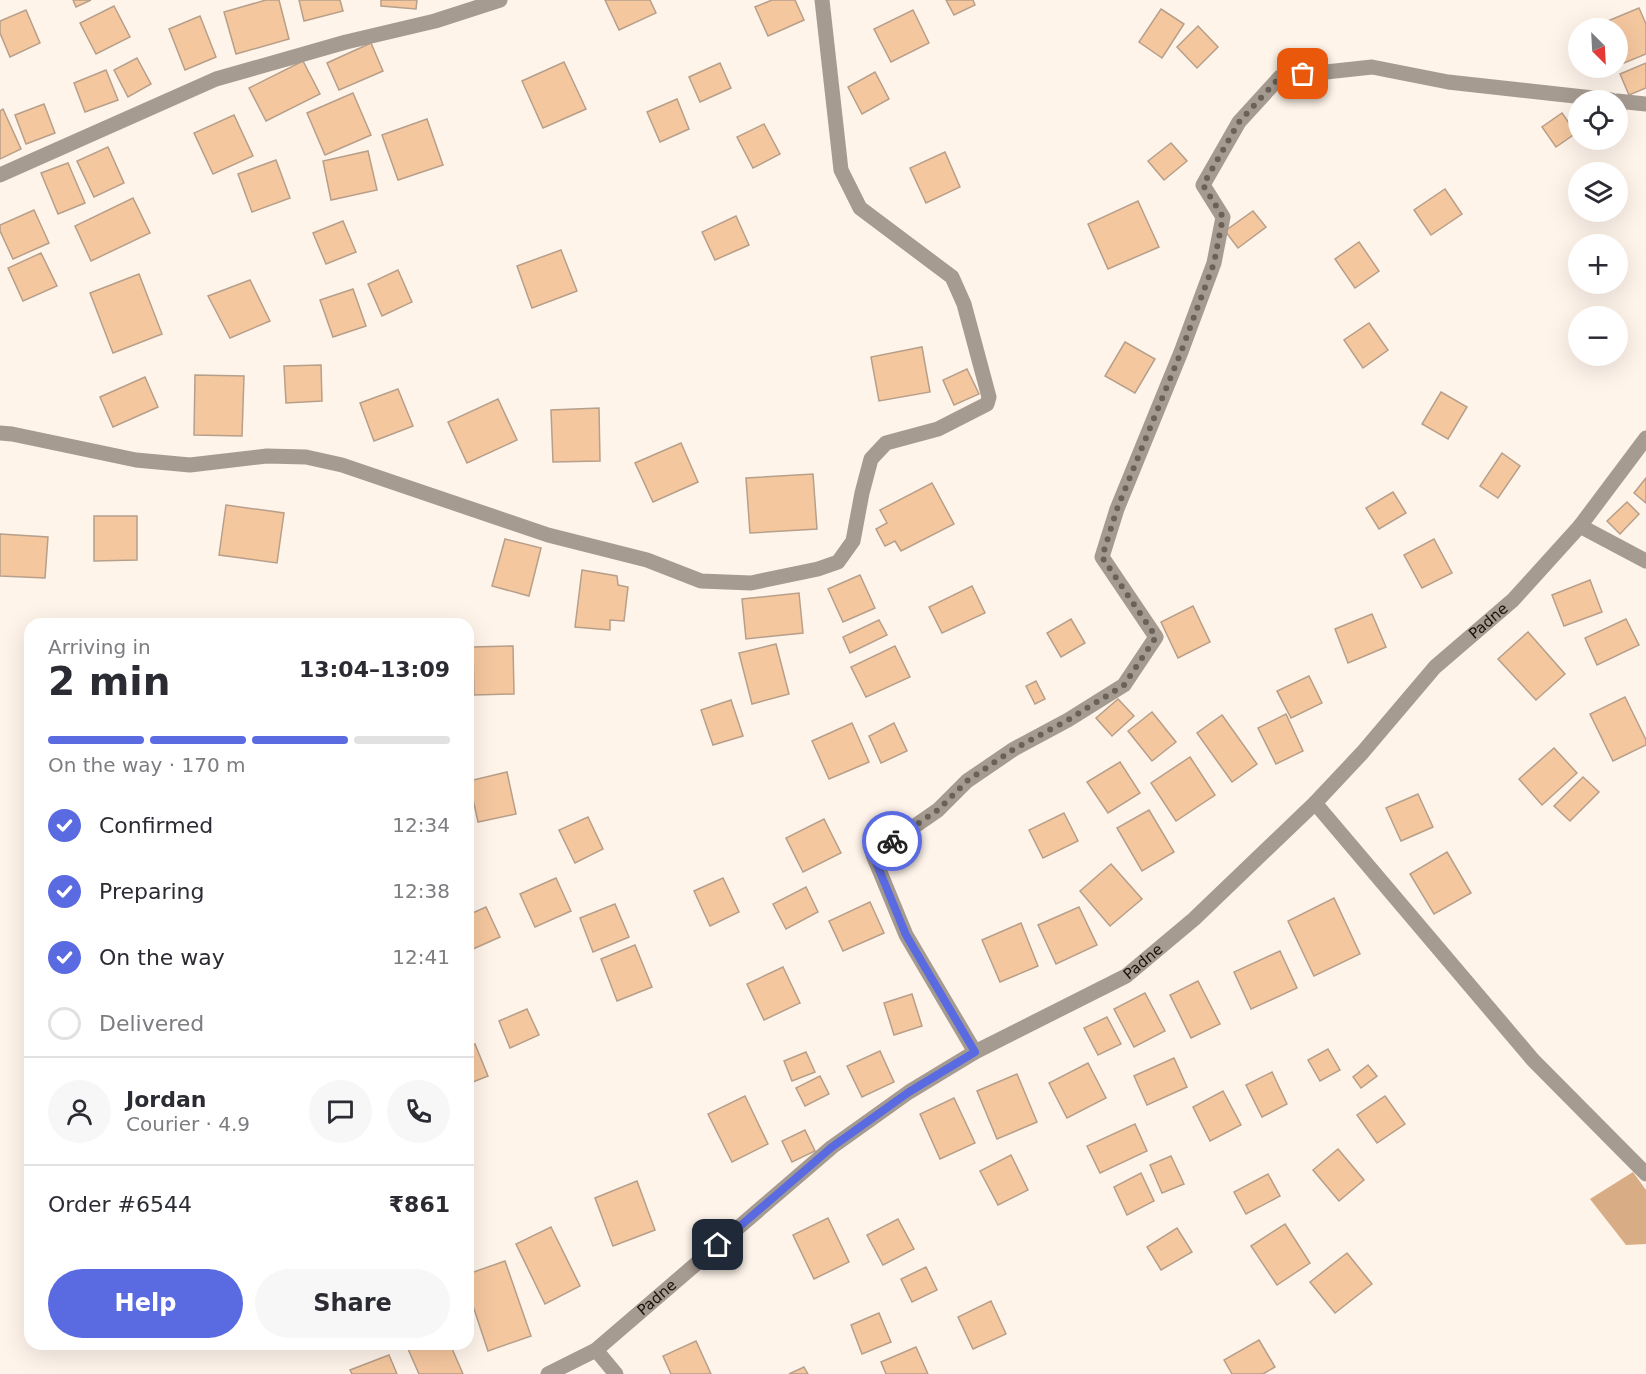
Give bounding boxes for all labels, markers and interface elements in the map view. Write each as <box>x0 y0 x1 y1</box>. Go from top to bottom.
north arrow <box>1568 18 1628 78</box>
map controls <box>1568 18 1628 366</box>
pin <box>1277 48 1328 99</box>
icon: bag <box>1286 57 1319 90</box>
button: locate <box>1568 90 1628 150</box>
button: layers <box>1568 162 1628 222</box>
button: + <box>1568 234 1628 294</box>
button: − <box>1568 306 1628 366</box>
street label: Padne <box>1465 599 1512 643</box>
text: Arriving in <box>48 635 151 659</box>
text: 13:04–13:09 <box>299 657 450 682</box>
text: 2 min <box>48 659 170 704</box>
text: On the way · 170 m <box>48 753 246 777</box>
icon: check <box>48 809 81 842</box>
courier <box>862 811 922 871</box>
text: Confirmed <box>99 813 213 838</box>
text: 12:34 <box>392 813 450 837</box>
icon: bike <box>876 825 909 858</box>
icon: check <box>48 875 81 908</box>
text: Preparing <box>99 879 205 904</box>
text: 12:38 <box>392 879 450 903</box>
street label: Padne <box>1120 940 1166 983</box>
icon: check <box>48 941 81 974</box>
text: On the way <box>99 945 225 970</box>
text: 12:41 <box>392 945 450 969</box>
text: Delivered <box>99 1011 204 1036</box>
button: person <box>48 1080 111 1143</box>
button: chat <box>309 1080 372 1143</box>
button: phone <box>387 1080 450 1143</box>
text: Jordan <box>126 1087 206 1112</box>
text: Courier · 4.9 <box>126 1112 250 1136</box>
text: Order #6544 <box>48 1192 192 1217</box>
text: ₹861 <box>389 1192 450 1217</box>
pin <box>692 1219 743 1270</box>
icon: home <box>701 1228 734 1261</box>
button: Help <box>48 1269 243 1338</box>
button: Share <box>255 1269 450 1338</box>
street label: Padne <box>634 1276 680 1319</box>

